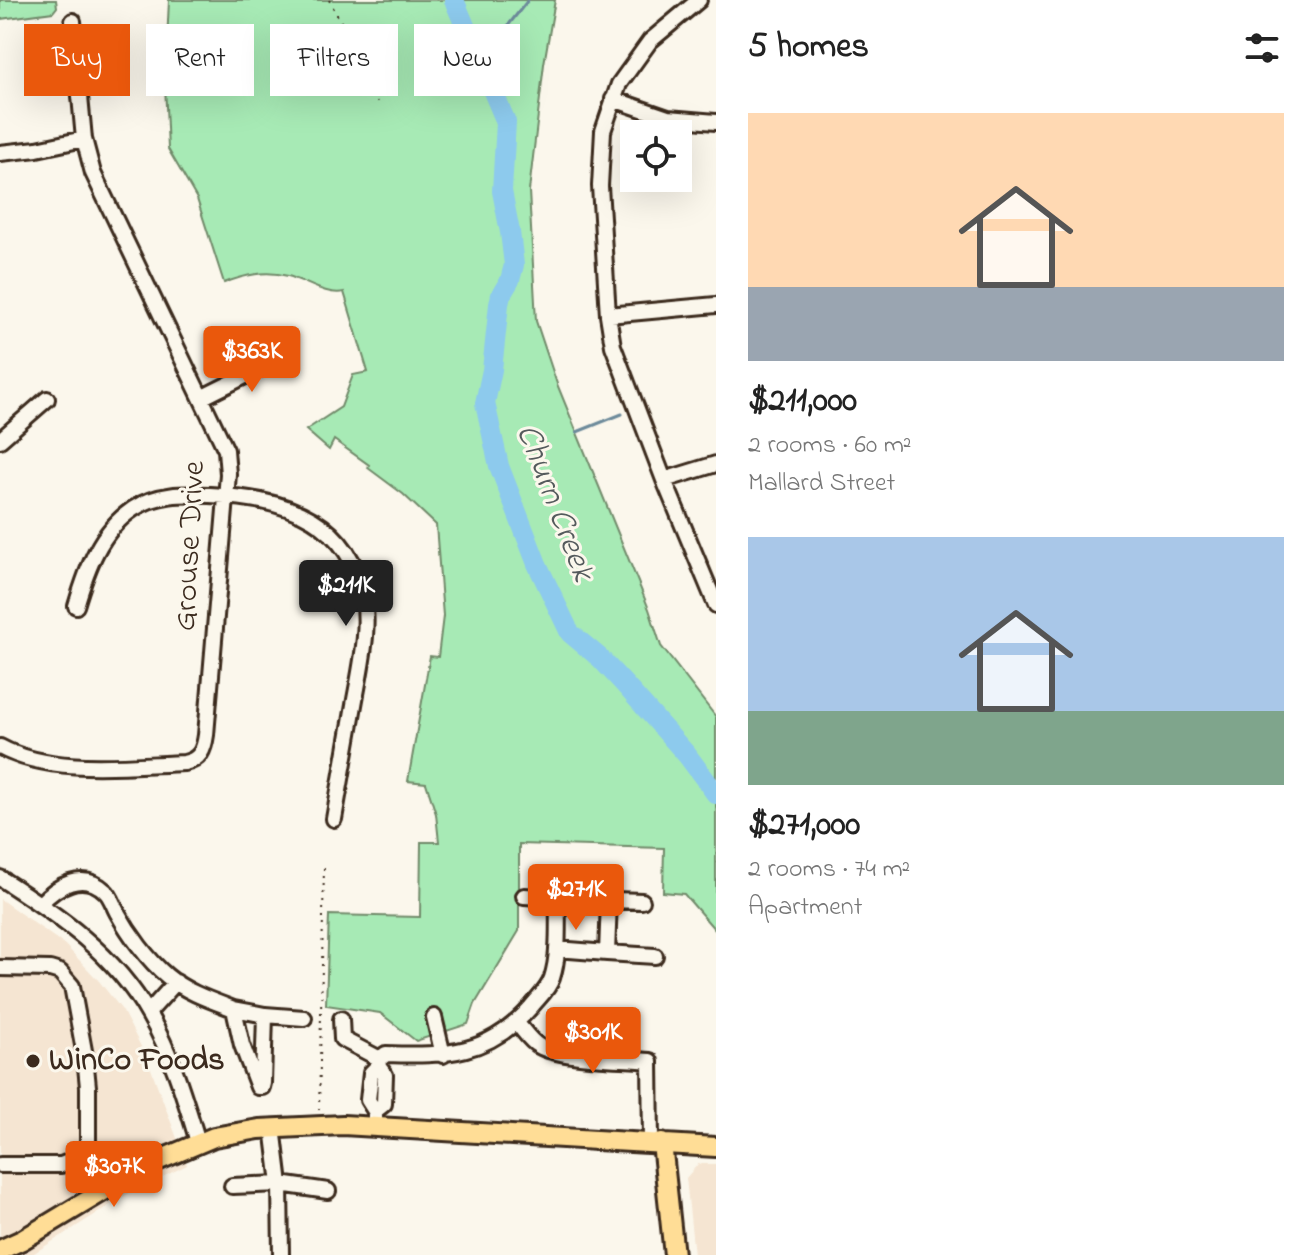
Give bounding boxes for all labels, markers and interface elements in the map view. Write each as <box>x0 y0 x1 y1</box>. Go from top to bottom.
text: 5 homes <box>748 23 869 73</box>
chip: Buy <box>24 24 130 96</box>
chip: Rent <box>146 24 254 96</box>
chip: Filters <box>270 24 398 96</box>
chip: New <box>414 24 520 96</box>
icon: filters <box>1240 26 1284 70</box>
map controls <box>620 120 692 192</box>
button: locate <box>620 120 692 192</box>
icon: home <box>944 165 1088 309</box>
pin: $363K <box>196 326 308 394</box>
text: $363K <box>221 333 283 371</box>
text: $211,000 <box>748 377 857 427</box>
water label: Churn Creek <box>501 417 608 591</box>
text: 2 rooms · 60 m² <box>748 427 912 465</box>
street label: Grouse Drive <box>163 459 219 632</box>
text: Mallard Street <box>748 465 895 503</box>
pin: $211K <box>290 560 402 628</box>
text: $211K <box>317 567 375 605</box>
icon: home <box>944 589 1088 733</box>
text: $271,000 <box>748 801 860 851</box>
text: 2 rooms · 74 m² <box>748 851 910 889</box>
pin: $271K <box>520 864 632 932</box>
text: $271K <box>546 871 606 909</box>
text: Apartment <box>748 889 862 927</box>
pin: $301K <box>537 1007 649 1075</box>
text: $301K <box>564 1014 622 1052</box>
place label: WinCo Foods <box>49 1038 225 1085</box>
marker: WinCo Foods <box>24 1052 42 1070</box>
pin: $307K <box>58 1141 170 1209</box>
text: $307K <box>83 1148 145 1186</box>

